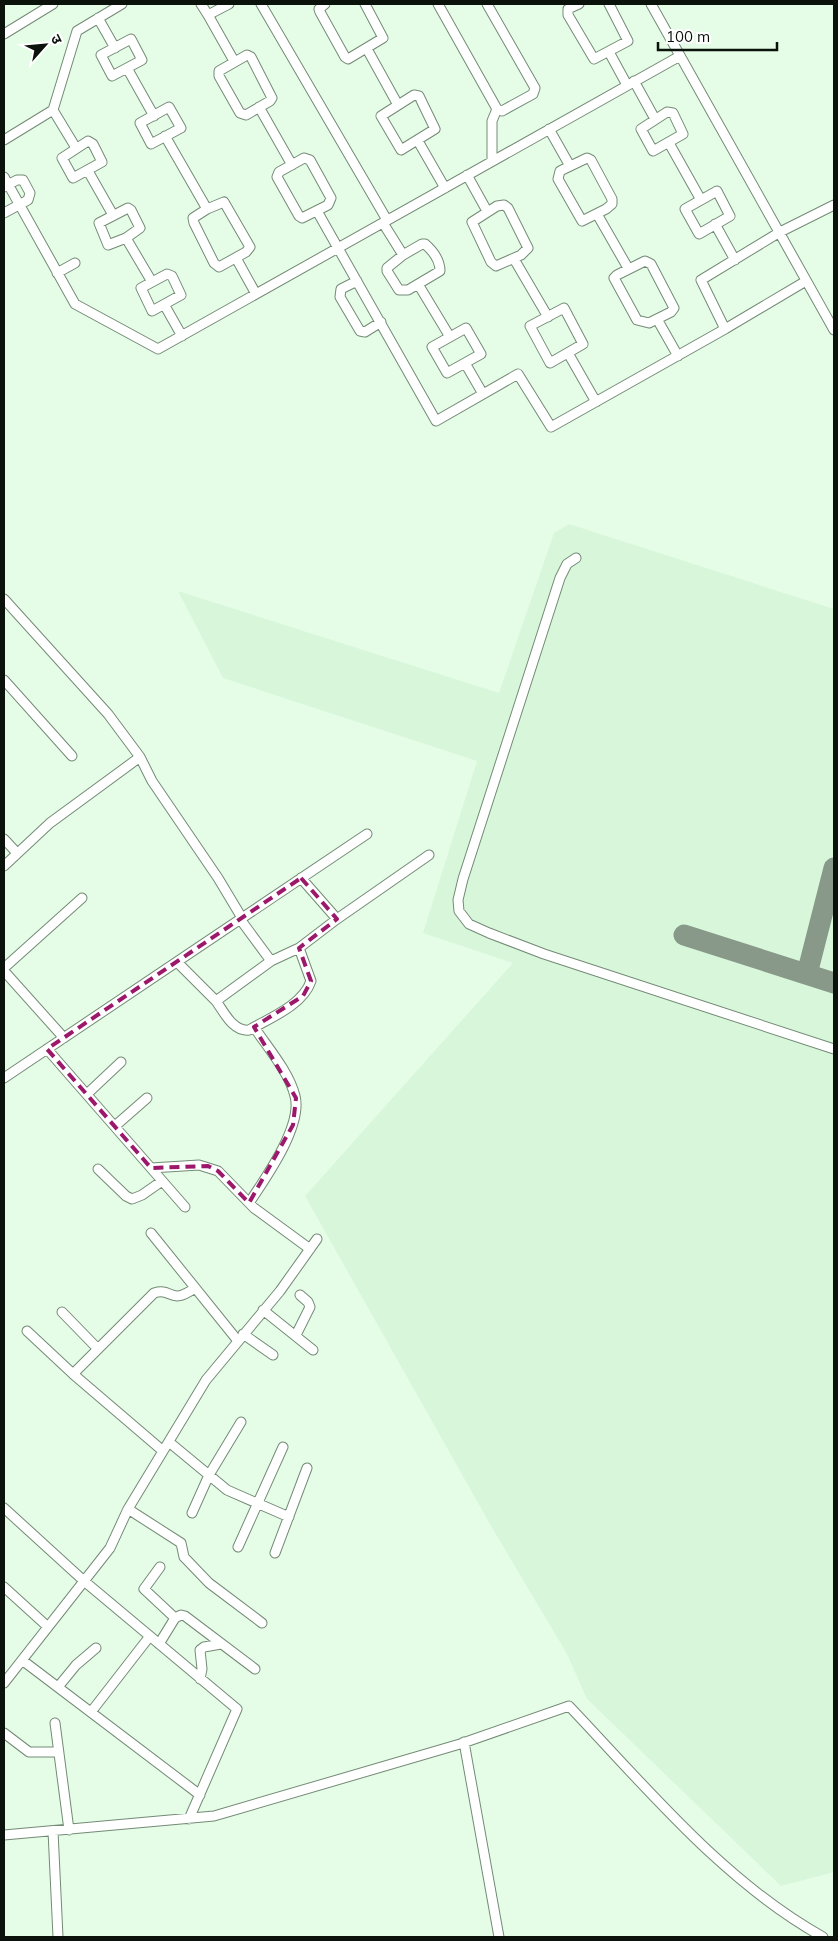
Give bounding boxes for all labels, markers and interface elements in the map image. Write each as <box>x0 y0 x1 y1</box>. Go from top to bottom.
north arrow <box>20 20 70 70</box>
scale bar <box>658 20 777 52</box>
text: 100 m <box>666 27 710 46</box>
text: उ <box>47 31 67 48</box>

